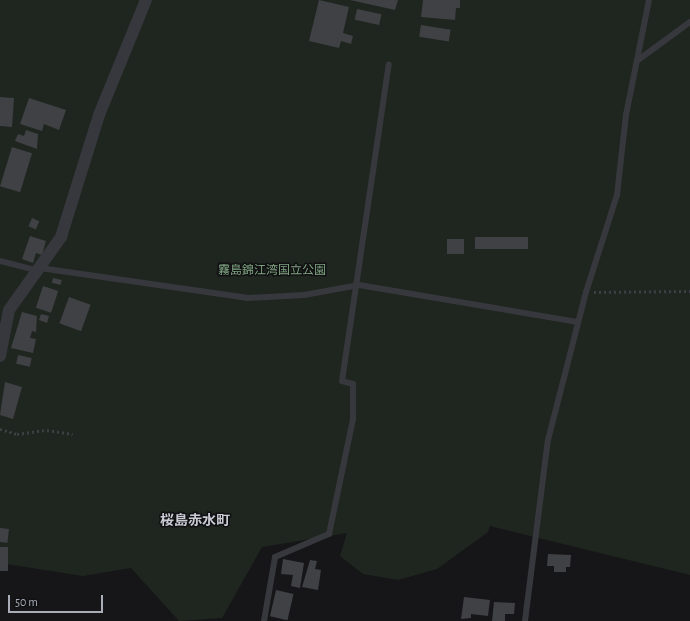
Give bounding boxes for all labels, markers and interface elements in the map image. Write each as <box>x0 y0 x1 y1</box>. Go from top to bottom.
park label: 霧島錦江湾国立公園 <box>218 264 326 278</box>
district label: 桜島赤水町 <box>160 513 230 529</box>
scale bar <box>10 587 105 613</box>
text: 50 m <box>15 596 38 608</box>

